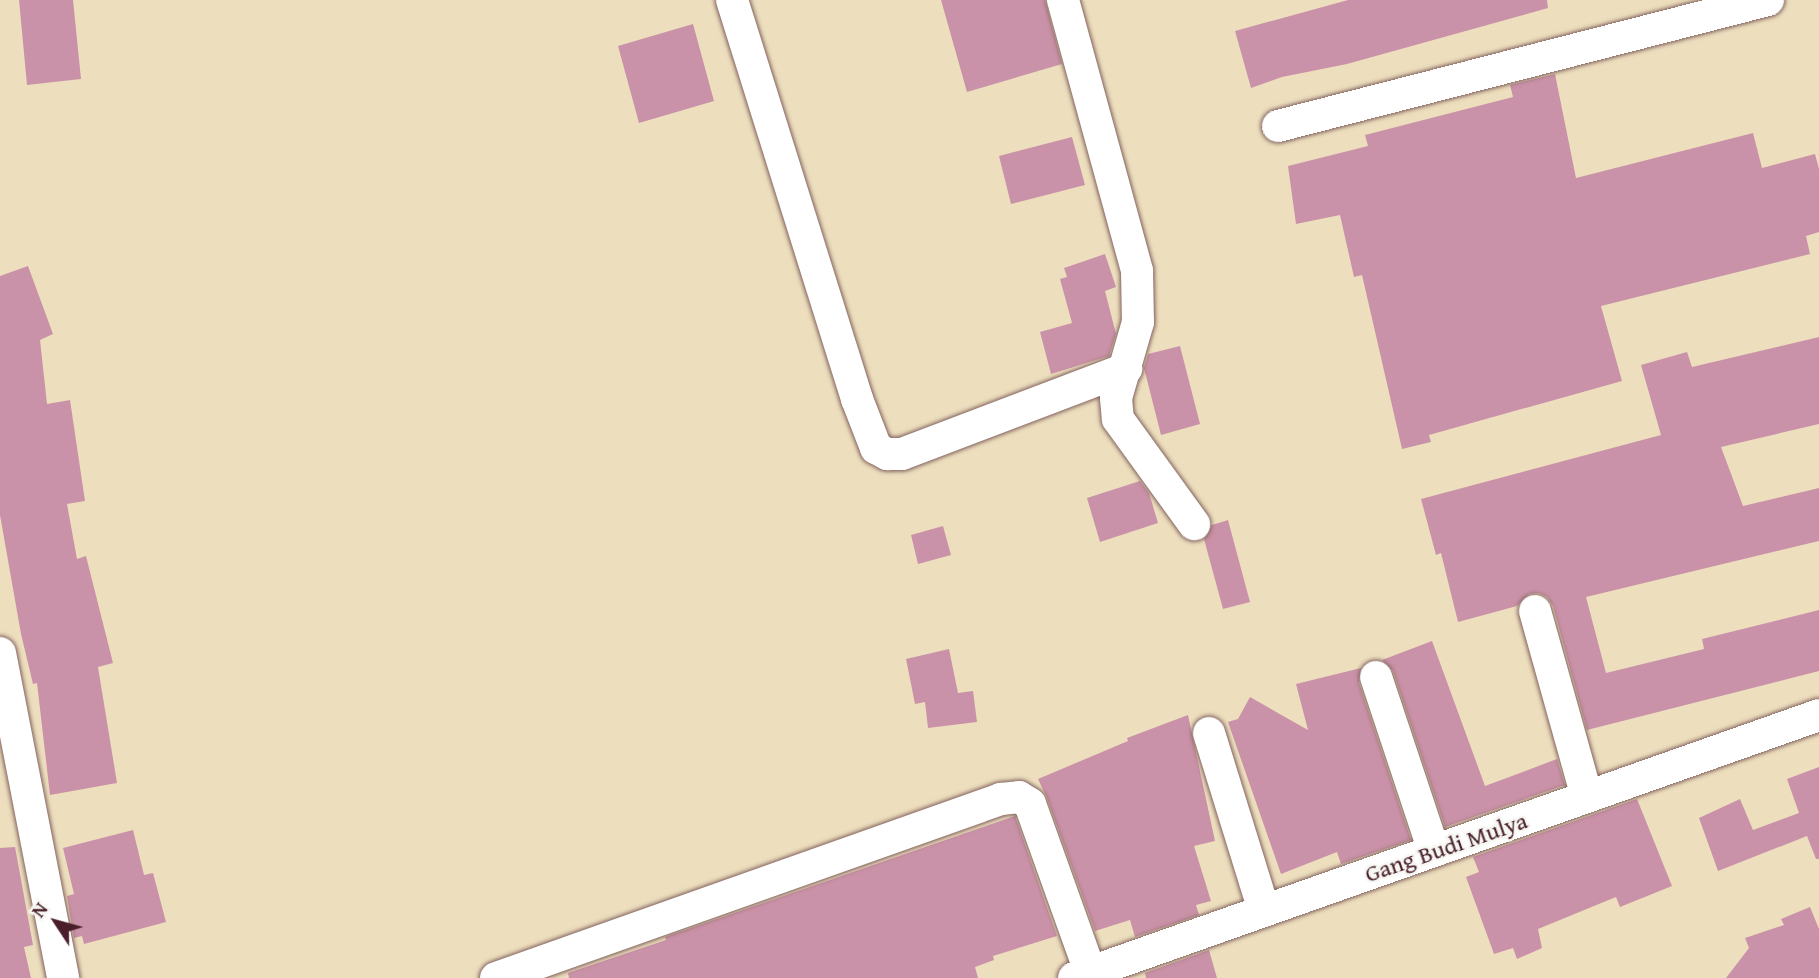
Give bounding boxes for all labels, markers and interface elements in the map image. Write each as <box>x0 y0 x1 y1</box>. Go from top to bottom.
street label: Gang Budi Mulya <box>1361 806 1531 888</box>
north arrow <box>21 887 91 957</box>
text: N <box>24 896 54 923</box>

